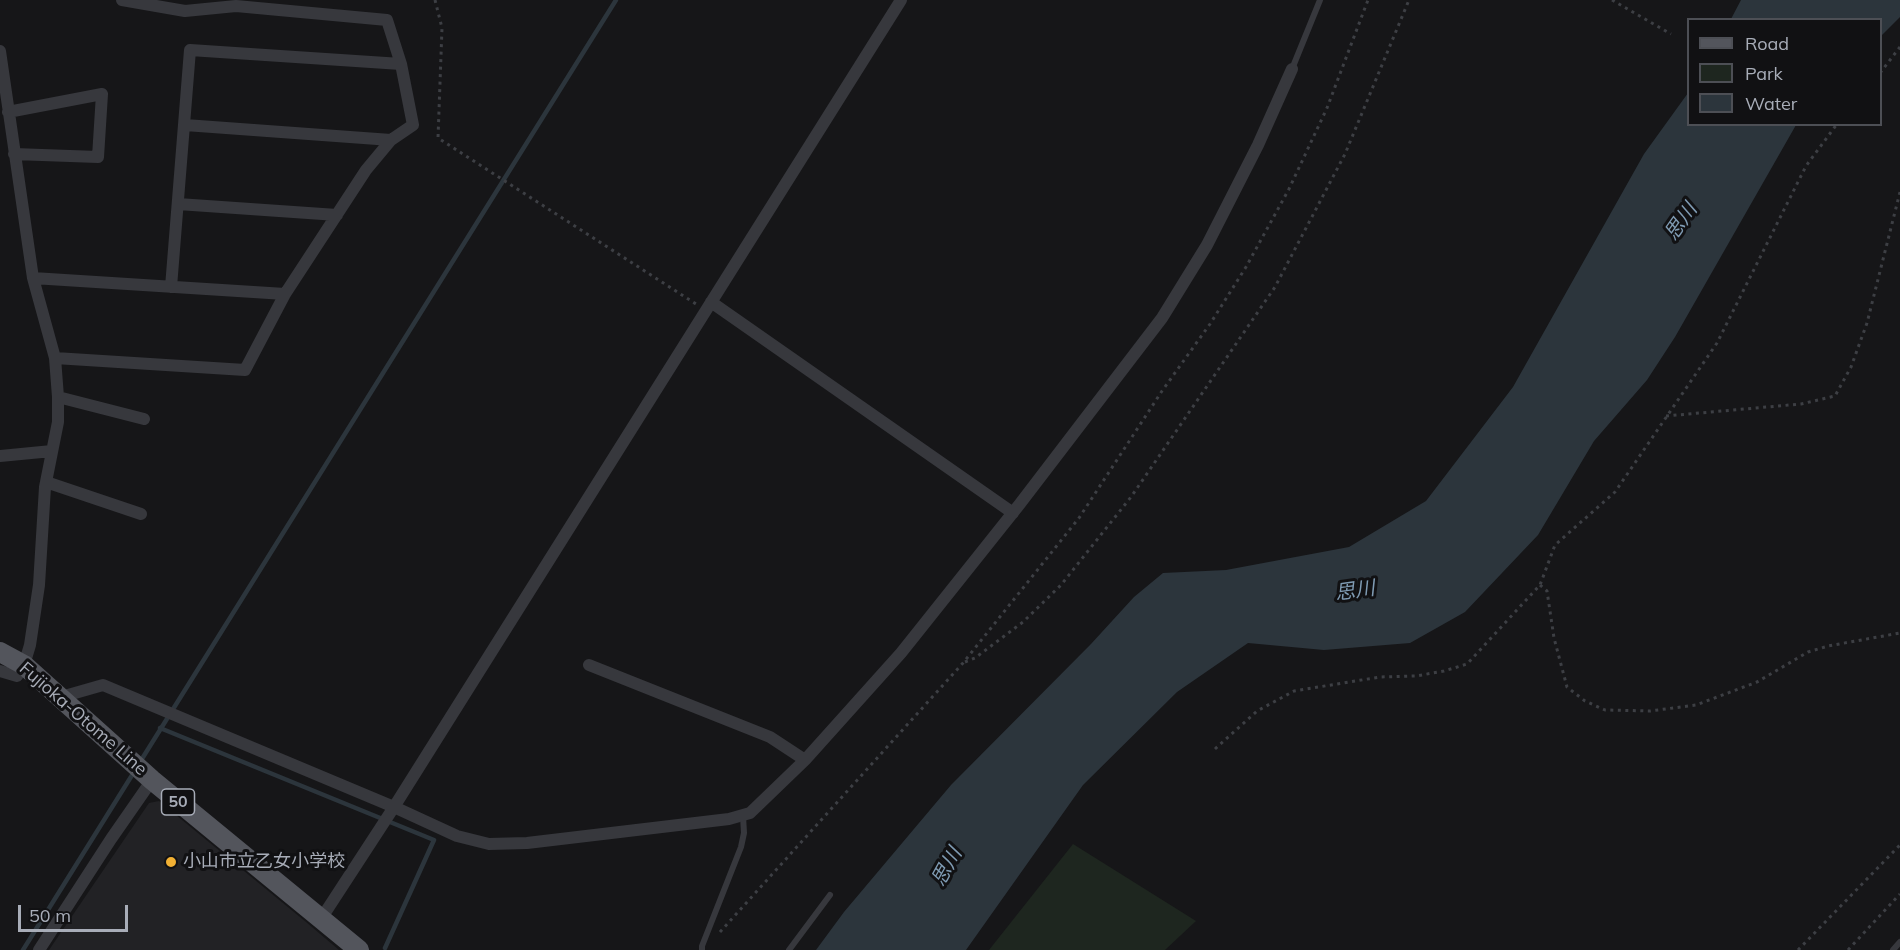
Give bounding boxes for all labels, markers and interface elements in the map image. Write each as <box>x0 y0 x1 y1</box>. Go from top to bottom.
legend <box>1687 18 1882 126</box>
text: Road <box>1745 32 1789 55</box>
text: Park <box>1745 62 1783 85</box>
text: Water <box>1745 92 1797 115</box>
water label: 思川 <box>1660 199 1702 245</box>
water label: 思川 <box>1334 576 1376 606</box>
street label: Fujioka-Otome Line <box>15 658 151 780</box>
road number: 50 <box>162 789 195 815</box>
water label: 思川 <box>927 844 967 890</box>
place label: 小山市立乙女小学校 <box>183 851 345 873</box>
marker: 小山市立乙女小学校 <box>164 855 178 869</box>
scale bar <box>21 893 130 931</box>
text: 50 m <box>29 904 71 927</box>

